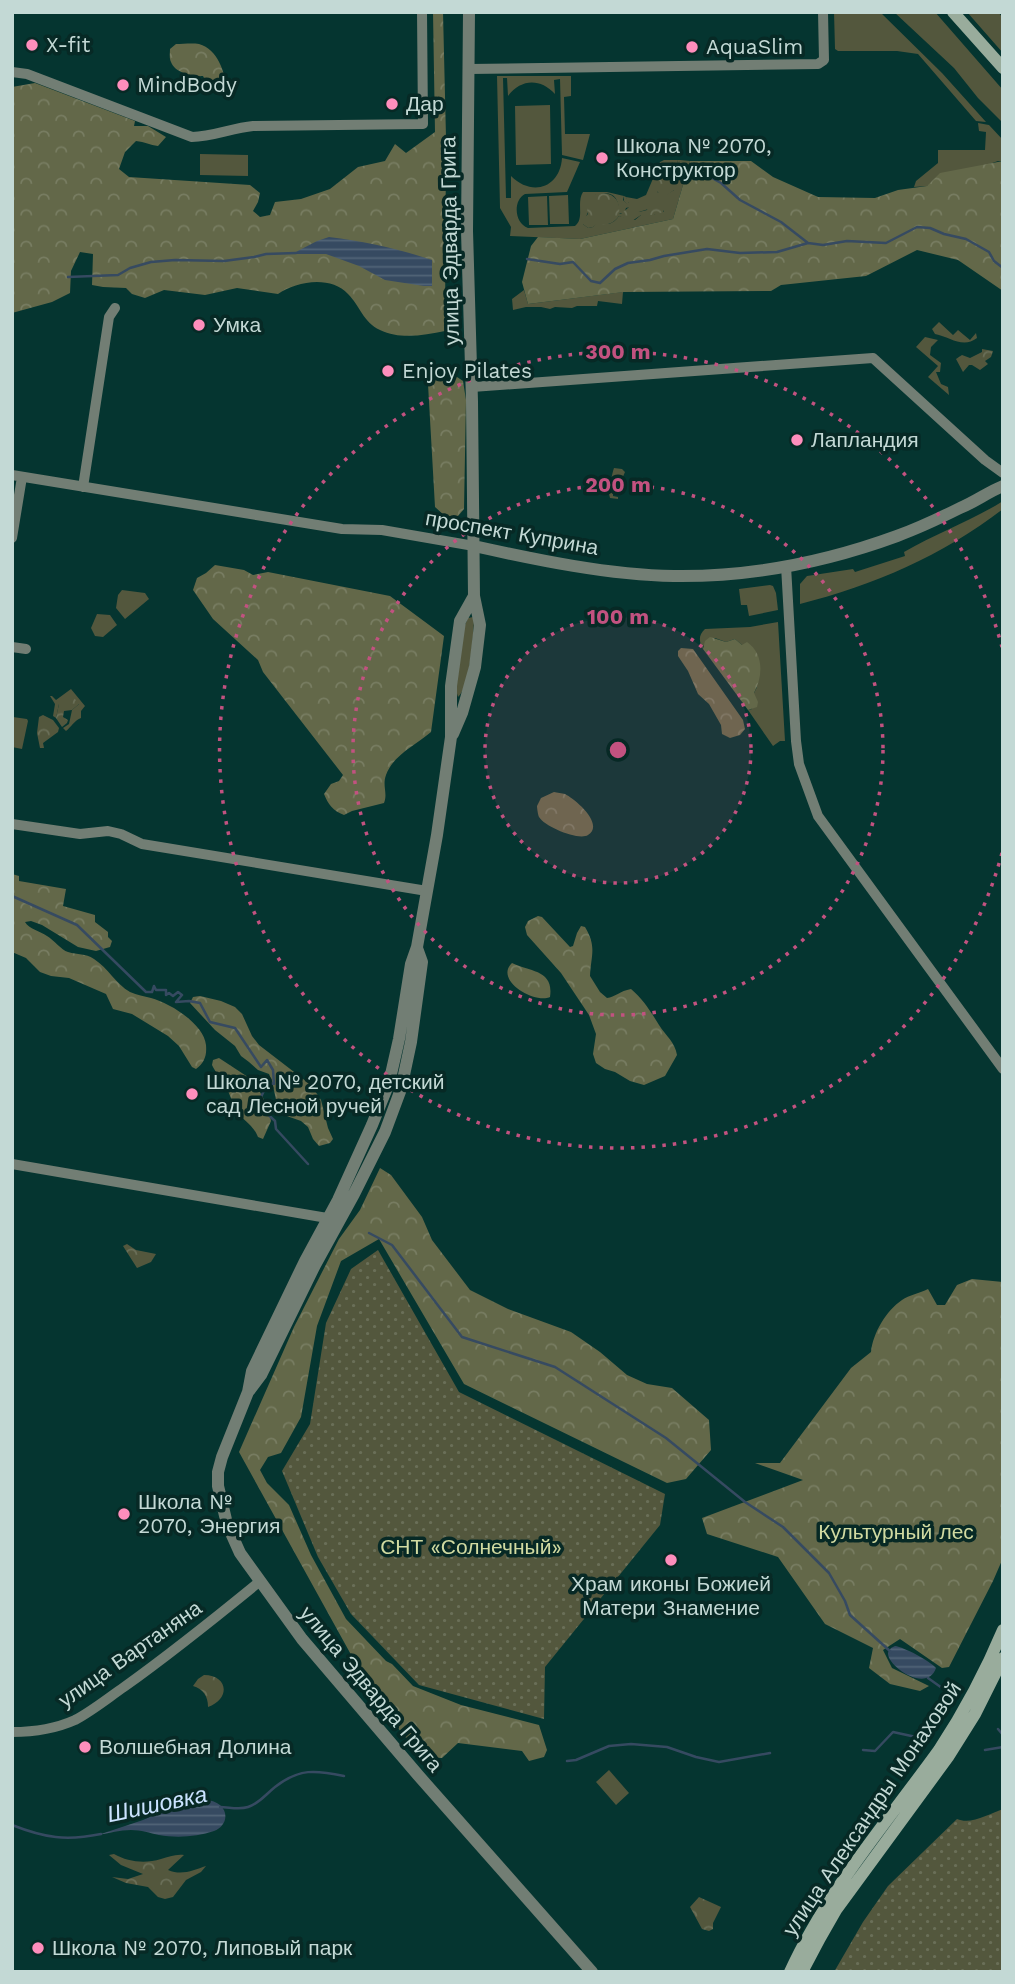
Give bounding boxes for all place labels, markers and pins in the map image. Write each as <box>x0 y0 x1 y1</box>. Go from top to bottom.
place label: X-fit <box>46 32 90 57</box>
place label: AquaSlim <box>706 34 803 59</box>
marker: X-fit <box>24 37 40 53</box>
marker: AquaSlim <box>684 39 700 55</box>
place label: MindBody <box>137 72 237 97</box>
marker: MindBody <box>115 77 131 93</box>
place label: Дар <box>406 91 444 116</box>
marker: Дар <box>384 96 400 112</box>
place label: Школа № 2070, Конструктор <box>616 133 772 182</box>
marker: Школа № 2070, Конструктор <box>594 150 610 166</box>
place label: Умка <box>213 312 261 337</box>
marker: Умка <box>191 317 207 333</box>
place label: Enjoy Pilates <box>402 358 532 383</box>
marker: Enjoy Pilates <box>380 363 396 379</box>
place label: Лапландия <box>811 427 919 452</box>
marker: Лапландия <box>789 432 805 448</box>
centre of rings <box>606 738 630 762</box>
place label: Школа № 2070, детский сад Лесной ручей <box>206 1069 444 1118</box>
marker: Школа № 2070, детский сад Лесной ручей <box>184 1086 200 1102</box>
place label: Школа № 2070, Энергия <box>138 1489 280 1538</box>
marker: Школа № 2070, Энергия <box>116 1506 132 1522</box>
marker: Храм иконы Божией Матери Знамение <box>663 1552 679 1568</box>
place label: Храм иконы Божией Матери Знамение <box>571 1571 771 1620</box>
place label: Волшебная Долина <box>99 1734 292 1759</box>
marker: Волшебная Долина <box>77 1739 93 1755</box>
place label: Школа № 2070, Липовый парк <box>52 1935 353 1960</box>
marker: Школа № 2070, Липовый парк <box>30 1940 46 1956</box>

